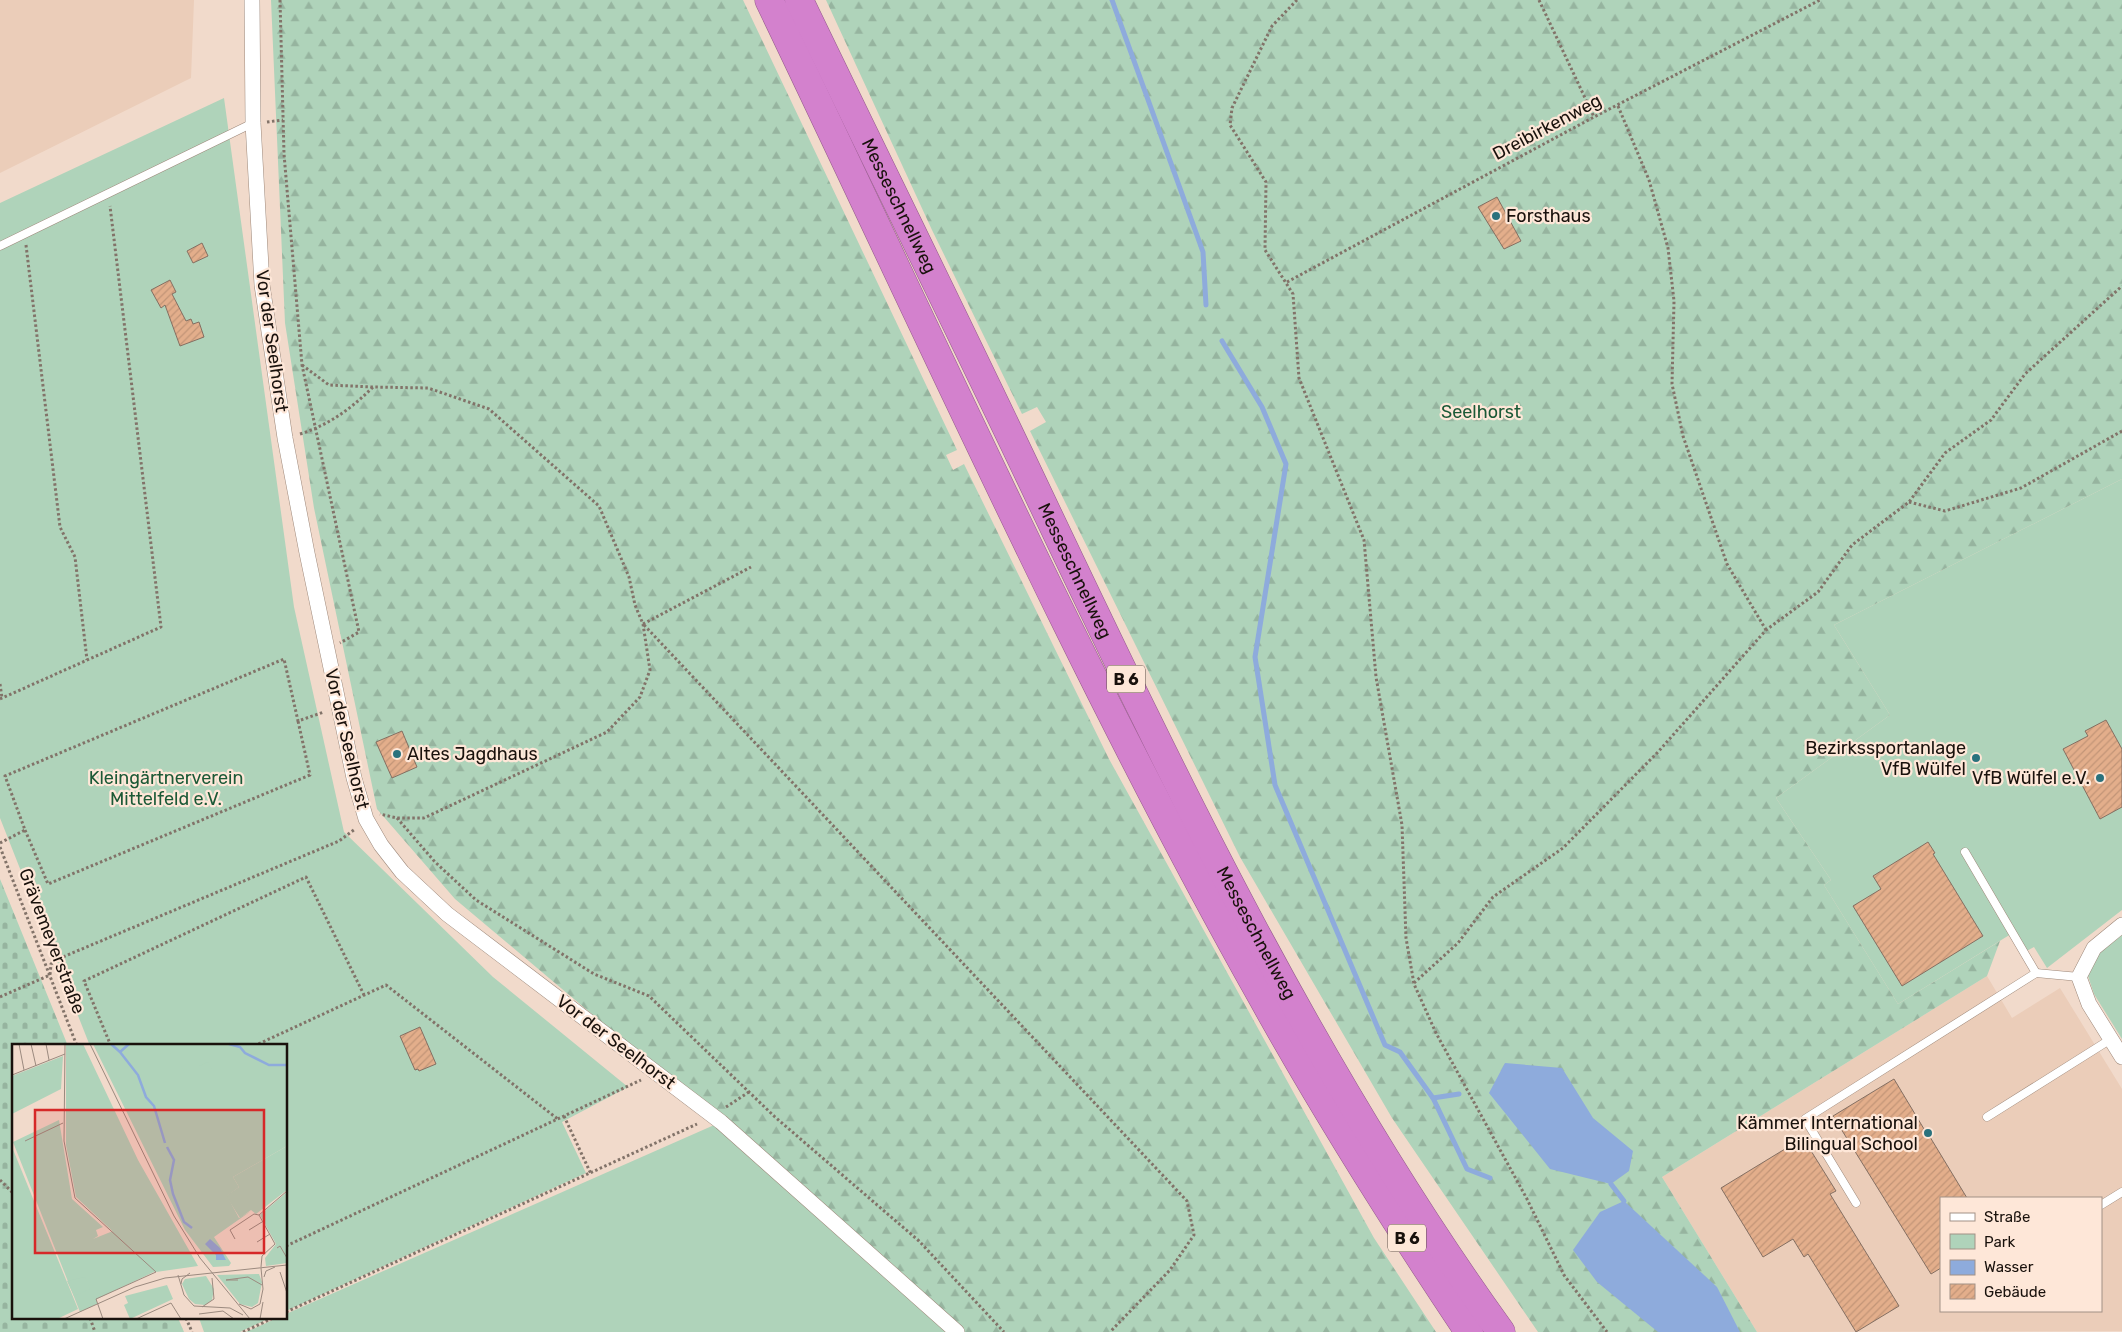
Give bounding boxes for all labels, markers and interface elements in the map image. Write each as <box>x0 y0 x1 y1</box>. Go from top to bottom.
street label: Dreibirkenweg <box>1489 89 1605 165</box>
street label: Messeschnellweg <box>857 135 941 277</box>
place label: Forsthaus <box>1506 205 1591 227</box>
marker: Forsthaus <box>1490 210 1502 222</box>
street label: Vor der Seelhorst <box>251 268 293 414</box>
park label: Seelhorst <box>1441 401 1521 423</box>
street label: Messeschnellweg <box>1033 499 1117 642</box>
road number: B 6 <box>1107 666 1145 692</box>
street label: Vor der Seelhorst <box>320 667 374 811</box>
place label: Bezirkssportanlage VfB Wülfel <box>1805 737 1966 780</box>
place label: Altes Jagdhaus <box>407 743 538 765</box>
marker: Altes Jagdhaus <box>391 748 403 760</box>
marker: Bezirkssportanlage VfB Wülfel <box>1970 752 1982 764</box>
park label: Kleingärtnerverein Mittelfeld e.V. <box>89 767 243 810</box>
place label: VfB Wülfel e.V. <box>1972 767 2090 789</box>
marker: VfB Wülfel e.V. <box>2094 772 2106 784</box>
street label: Messeschnellweg <box>1212 863 1301 1003</box>
street label: Grävemeyerstraße <box>14 865 90 1017</box>
street label: Vor der Seelhorst <box>552 990 680 1094</box>
inset map <box>12 1044 288 1320</box>
place label: Kämmer International Bilingual School <box>1737 1112 1918 1155</box>
marker: Kämmer International Bilingual School <box>1922 1127 1934 1139</box>
legend <box>1940 1197 2102 1312</box>
text: Straße <box>1984 1208 2030 1226</box>
road number: B 6 <box>1388 1224 1426 1252</box>
text: Park <box>1984 1233 2015 1251</box>
text: Wasser <box>1984 1258 2034 1276</box>
text: Gebäude <box>1984 1283 2046 1301</box>

